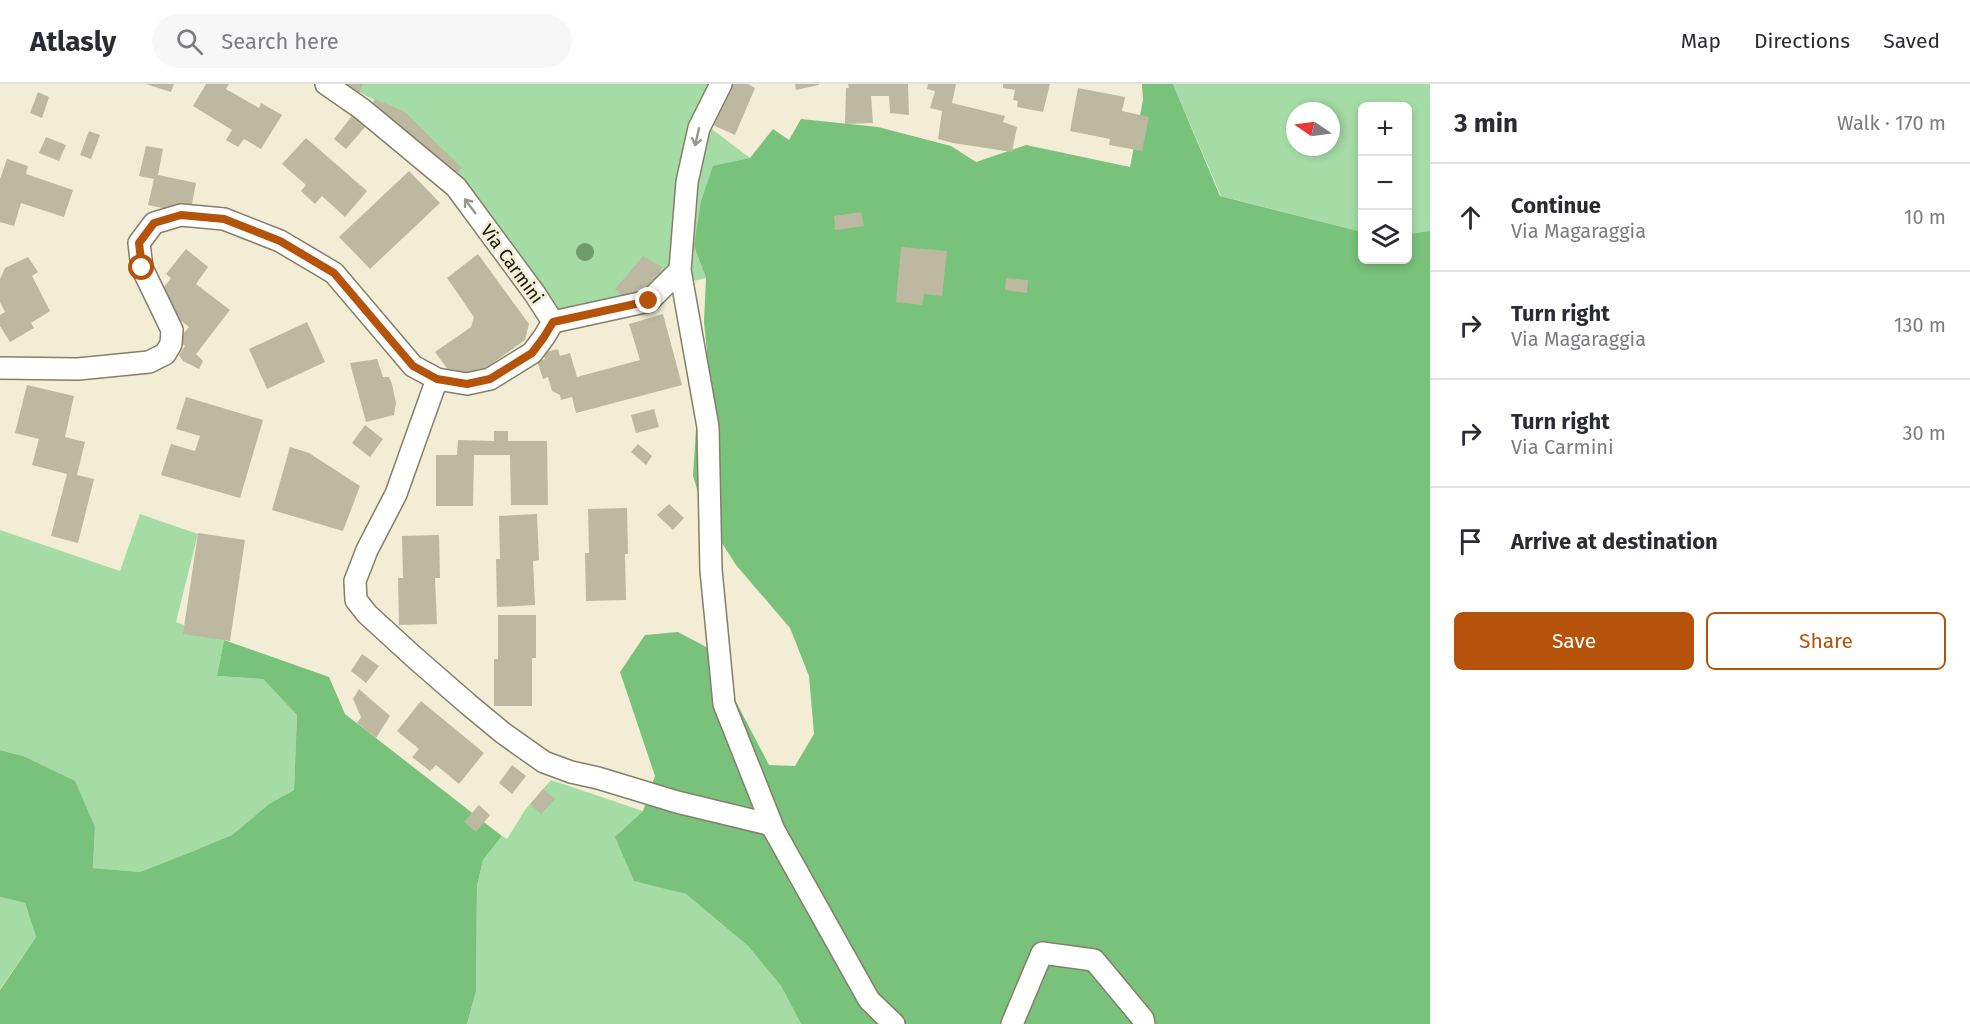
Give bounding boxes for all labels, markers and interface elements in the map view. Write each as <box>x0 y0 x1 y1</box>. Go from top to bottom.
search box <box>152 14 572 68</box>
text: Atlasly <box>30 25 116 58</box>
icon: search <box>173 25 206 58</box>
text: Search here <box>221 28 339 55</box>
text: Map <box>1681 28 1721 54</box>
text: Directions <box>1754 28 1850 54</box>
text: Saved <box>1883 28 1940 54</box>
north arrow <box>1286 102 1340 156</box>
map controls <box>1358 102 1412 264</box>
button: + <box>1358 102 1412 156</box>
text: 3 min <box>1454 108 1518 139</box>
text: Walk · 170 m <box>1837 111 1946 135</box>
one-way arrow <box>691 127 703 146</box>
button: − <box>1358 156 1412 210</box>
text: Continue <box>1511 192 1601 219</box>
one-way arrow <box>464 198 476 214</box>
icon: ahead <box>1454 201 1487 234</box>
text: 10 m <box>1904 205 1946 229</box>
button: layers <box>1358 210 1412 264</box>
text: Via Magaraggia <box>1511 219 1646 243</box>
street label: Via Carmini <box>476 220 548 308</box>
route start <box>128 254 154 280</box>
route end <box>635 287 661 313</box>
text: Turn right <box>1511 300 1610 327</box>
icon: right <box>1454 309 1487 342</box>
text: 130 m <box>1894 313 1946 337</box>
text: Via Magaraggia <box>1511 327 1646 351</box>
text: Turn right <box>1511 408 1610 435</box>
icon: right <box>1454 417 1487 450</box>
text: 30 m <box>1902 421 1946 445</box>
text: Via Carmini <box>1511 435 1614 459</box>
icon: arrive <box>1454 525 1487 558</box>
text: Arrive at destination <box>1511 528 1718 555</box>
button: Save <box>1454 612 1694 670</box>
button: Share <box>1706 612 1946 670</box>

